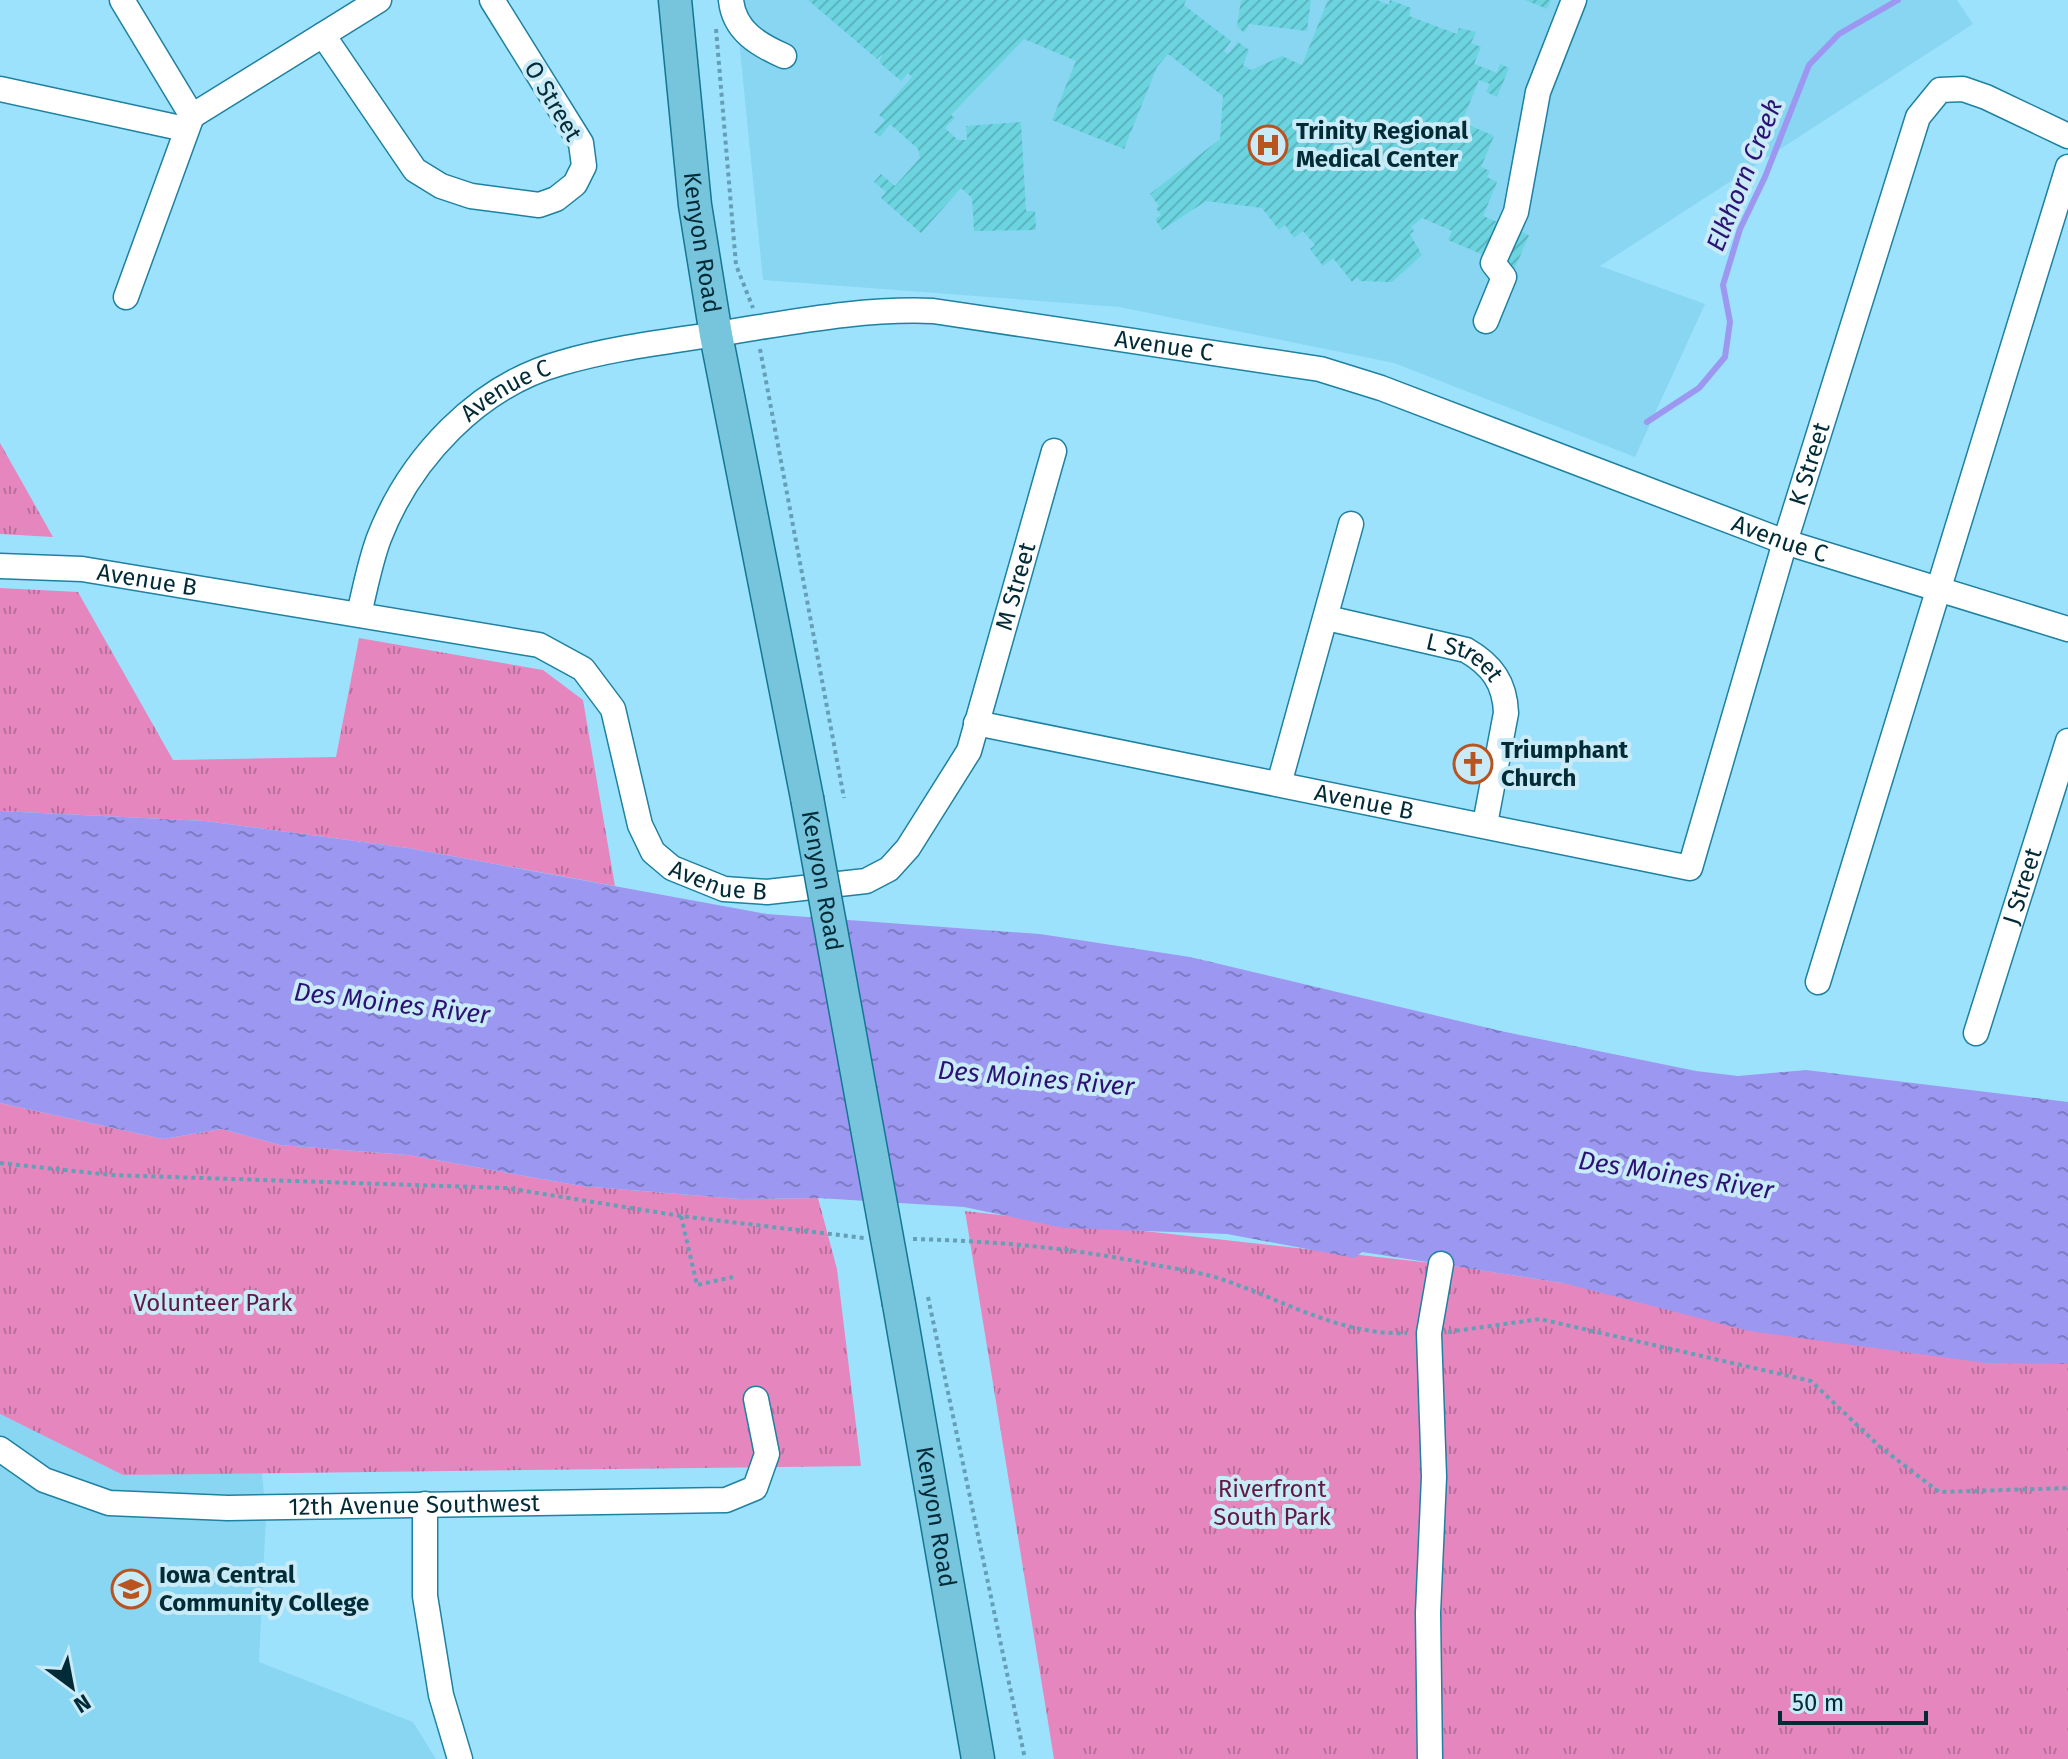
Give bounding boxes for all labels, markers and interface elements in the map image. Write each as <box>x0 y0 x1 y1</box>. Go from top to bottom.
street label: O Street <box>518 56 588 146</box>
water label: Elkhorn Creek <box>1700 95 1789 256</box>
place label: Trinity Regional Medical Center <box>1296 117 1469 173</box>
hospital icon: Trinity Regional Medical Center <box>1247 124 1289 166</box>
street label: Kenyon Road <box>678 171 726 315</box>
street label: Avenue C <box>1113 324 1215 367</box>
street label: Avenue C <box>455 353 554 427</box>
street label: K Street <box>1783 418 1836 509</box>
street label: Avenue C <box>1728 509 1831 568</box>
street label: M Street <box>990 539 1041 634</box>
street label: Avenue B <box>95 558 199 602</box>
street label: L Street <box>1424 627 1509 687</box>
place label: Triumphant Church <box>1501 736 1629 792</box>
church icon: Triumphant Church <box>1452 743 1494 785</box>
street label: Avenue B <box>1312 778 1416 826</box>
street label: Kenyon Road <box>796 808 849 953</box>
street label: J Street <box>1997 844 2048 928</box>
street label: Avenue B <box>665 854 768 906</box>
water label: Des Moines River <box>292 976 493 1031</box>
water label: Des Moines River <box>936 1054 1137 1103</box>
water label: Des Moines River <box>1576 1145 1777 1206</box>
park label: Volunteer Park <box>133 1289 293 1317</box>
street label: Kenyon Road <box>910 1444 962 1589</box>
park label: Riverfront South Park <box>1213 1475 1331 1531</box>
street label: 12th Avenue Southwest <box>288 1489 540 1521</box>
place label: Iowa Central Community College <box>159 1561 369 1617</box>
school or university icon: Iowa Central Community College <box>110 1568 152 1610</box>
north arrow <box>32 1647 112 1727</box>
scale bar <box>1780 1675 1926 1725</box>
text: N <box>69 1688 96 1719</box>
text: 50 m <box>1792 1689 1844 1717</box>

